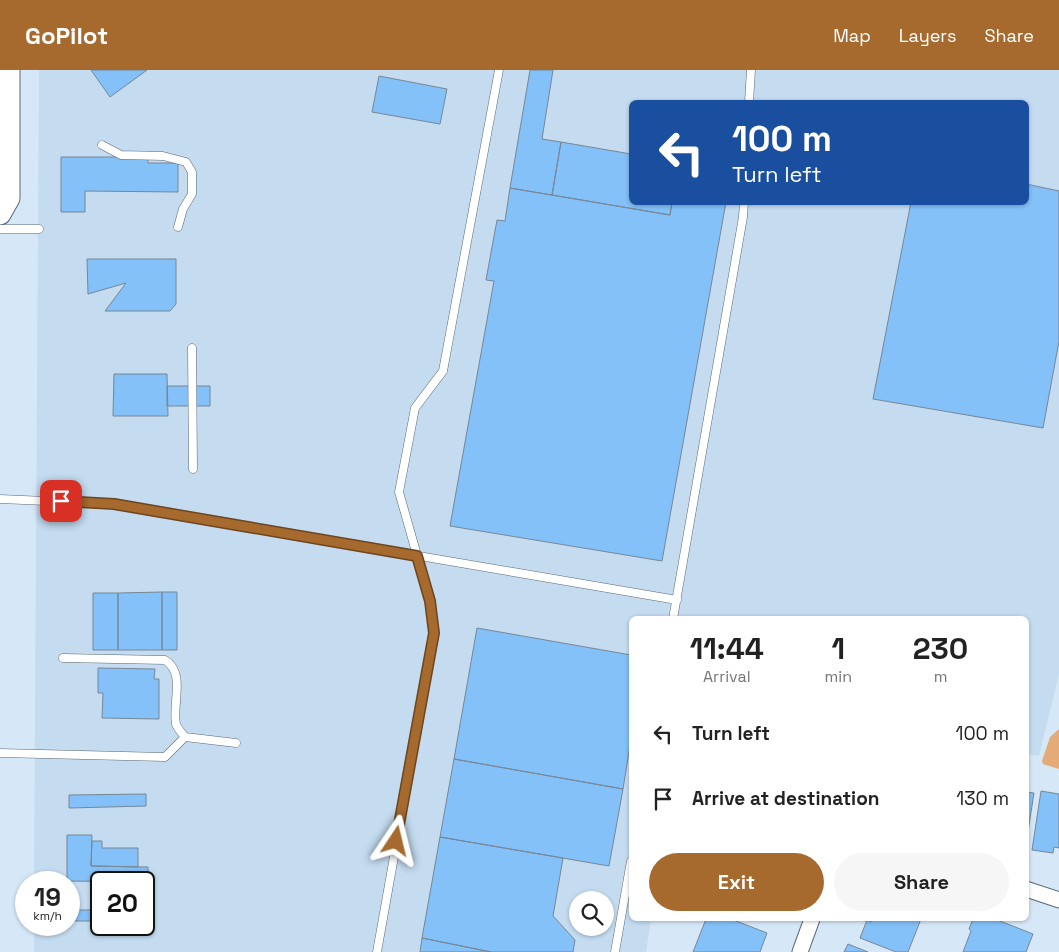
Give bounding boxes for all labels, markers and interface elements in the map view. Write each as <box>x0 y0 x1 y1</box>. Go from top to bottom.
text: GoPilot <box>25 20 108 51</box>
text: Map <box>833 24 871 47</box>
text: Layers <box>899 24 956 47</box>
text: Share <box>984 24 1034 47</box>
text: 100 m <box>732 117 832 161</box>
icon: left <box>649 120 714 185</box>
text: Turn left <box>732 160 822 188</box>
pin <box>40 480 82 522</box>
icon: arrive <box>47 487 75 515</box>
text: 11:44 <box>690 629 764 668</box>
text: 1 <box>832 629 845 668</box>
text: 230 <box>913 629 968 668</box>
text: Arrival <box>703 666 751 687</box>
text: min <box>825 666 852 687</box>
text: m <box>934 666 947 687</box>
icon: left <box>649 720 677 748</box>
text: Turn left <box>692 721 770 746</box>
text: 100 m <box>955 721 1009 746</box>
icon: arrive <box>649 785 677 813</box>
text: Arrive at destination <box>692 786 880 811</box>
text: 130 m <box>956 786 1009 811</box>
position arrow <box>369 814 421 866</box>
button: Exit <box>649 853 824 911</box>
button: Share <box>834 853 1009 911</box>
speed limit sign: 20 <box>90 871 155 936</box>
text: 19 <box>34 881 61 913</box>
map controls <box>569 891 614 936</box>
button: search <box>569 891 614 936</box>
text: km/h <box>33 908 62 924</box>

